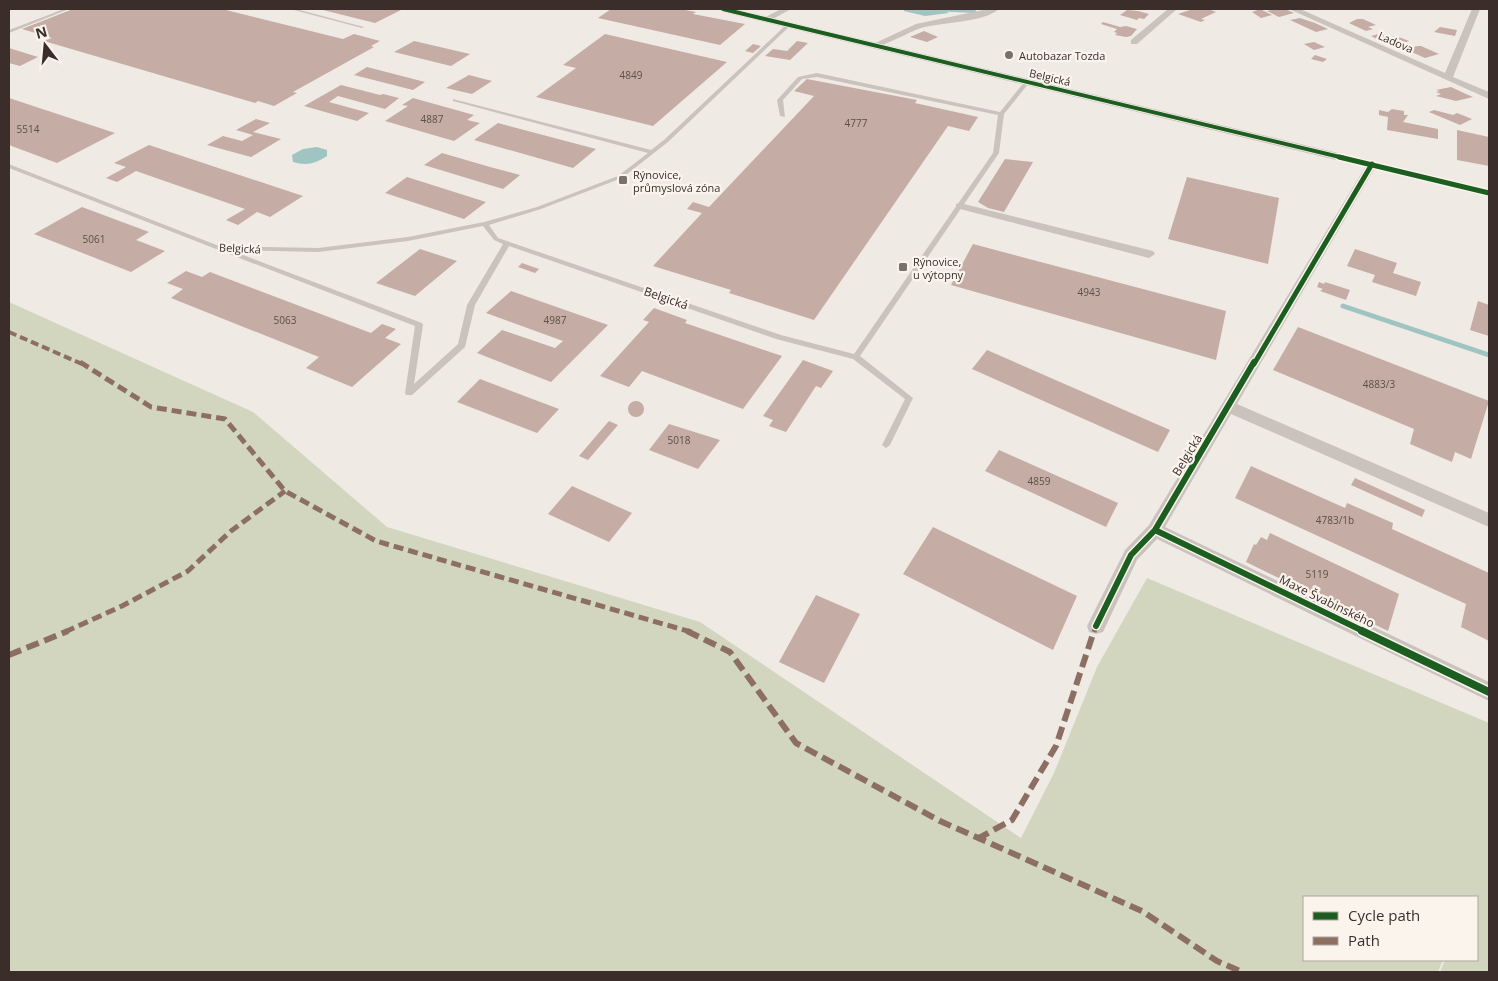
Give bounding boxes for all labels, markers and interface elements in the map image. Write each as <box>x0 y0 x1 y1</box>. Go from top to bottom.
north arrow <box>20 20 70 70</box>
text: N <box>33 21 49 43</box>
street label: Ladova <box>1376 28 1416 56</box>
place label: Autobazar Tozda <box>1019 48 1105 63</box>
marker: Autobazar Tozda <box>1003 49 1015 61</box>
street label: Belgická <box>1028 65 1072 89</box>
house number: 4849 <box>620 68 643 82</box>
house number: 4887 <box>421 112 444 126</box>
house number: 4777 <box>845 116 868 130</box>
house number: 5514 <box>17 122 40 136</box>
place label: Rýnovice, průmyslová zóna <box>633 167 720 195</box>
marker: Rýnovice, průmyslová zóna <box>617 174 629 186</box>
house number: 5061 <box>83 232 105 246</box>
street label: Belgická <box>219 239 261 257</box>
place label: Rýnovice, u výtopny <box>913 254 964 282</box>
marker: Rýnovice, u výtopny <box>897 261 909 273</box>
street label: Belgická <box>642 283 690 313</box>
house number: 4943 <box>1078 285 1101 299</box>
house number: 5063 <box>274 313 297 327</box>
house number: 4987 <box>544 313 567 327</box>
house number: 4883/3 <box>1363 377 1395 391</box>
street label: Belgická <box>1168 431 1206 479</box>
house number: 5018 <box>668 433 691 447</box>
house number: 4859 <box>1028 474 1051 488</box>
house number: 4783/1b <box>1316 513 1354 527</box>
house number: 5119 <box>1306 567 1329 581</box>
street label: Maxe Švabinského <box>1277 571 1377 631</box>
legend <box>1303 896 1478 961</box>
text: Cycle path <box>1348 905 1420 925</box>
text: Path <box>1348 930 1380 950</box>

